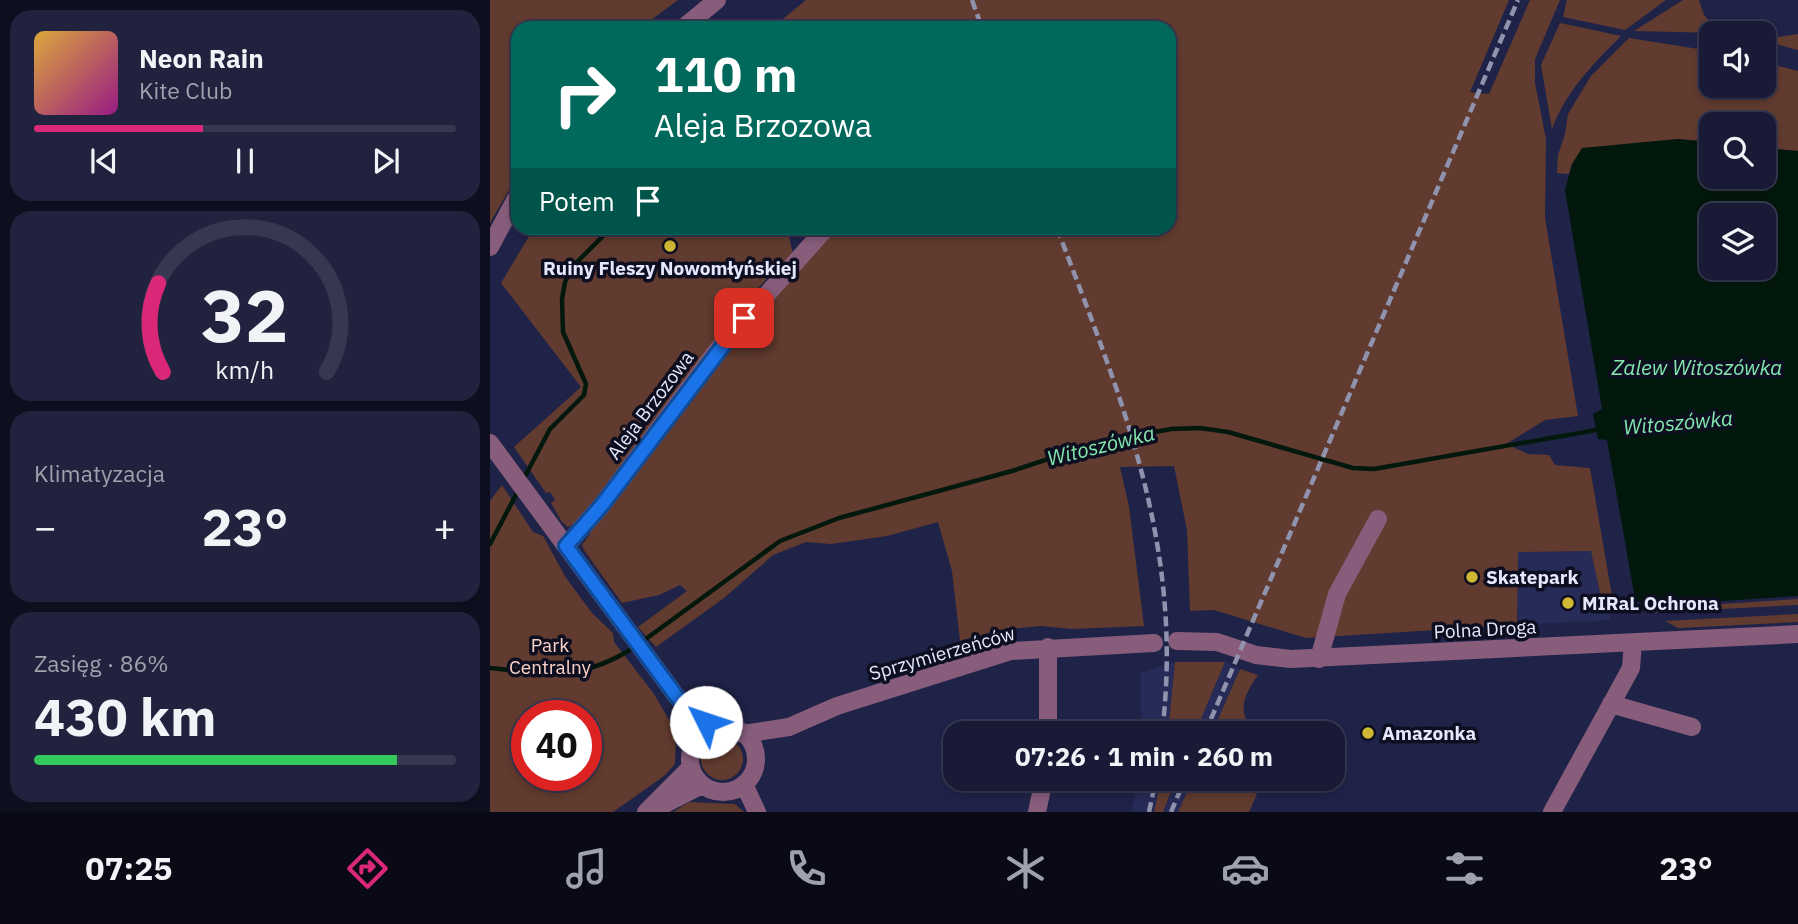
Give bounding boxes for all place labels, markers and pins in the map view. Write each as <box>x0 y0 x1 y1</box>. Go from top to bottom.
marker: Ruiny Fleszy Nowomłyńskiej <box>662 238 678 254</box>
place label: Ruiny Fleszy Nowomłyńskiej <box>543 256 797 280</box>
pin <box>714 288 774 348</box>
place label: Skatepark <box>1486 565 1578 589</box>
marker: Skatepark <box>1464 569 1480 585</box>
place label: MIRaL Ochrona <box>1582 591 1719 615</box>
marker: MIRaL Ochrona <box>1560 595 1576 611</box>
place label: Amazonka <box>1382 721 1476 745</box>
marker: Amazonka <box>1360 725 1376 741</box>

